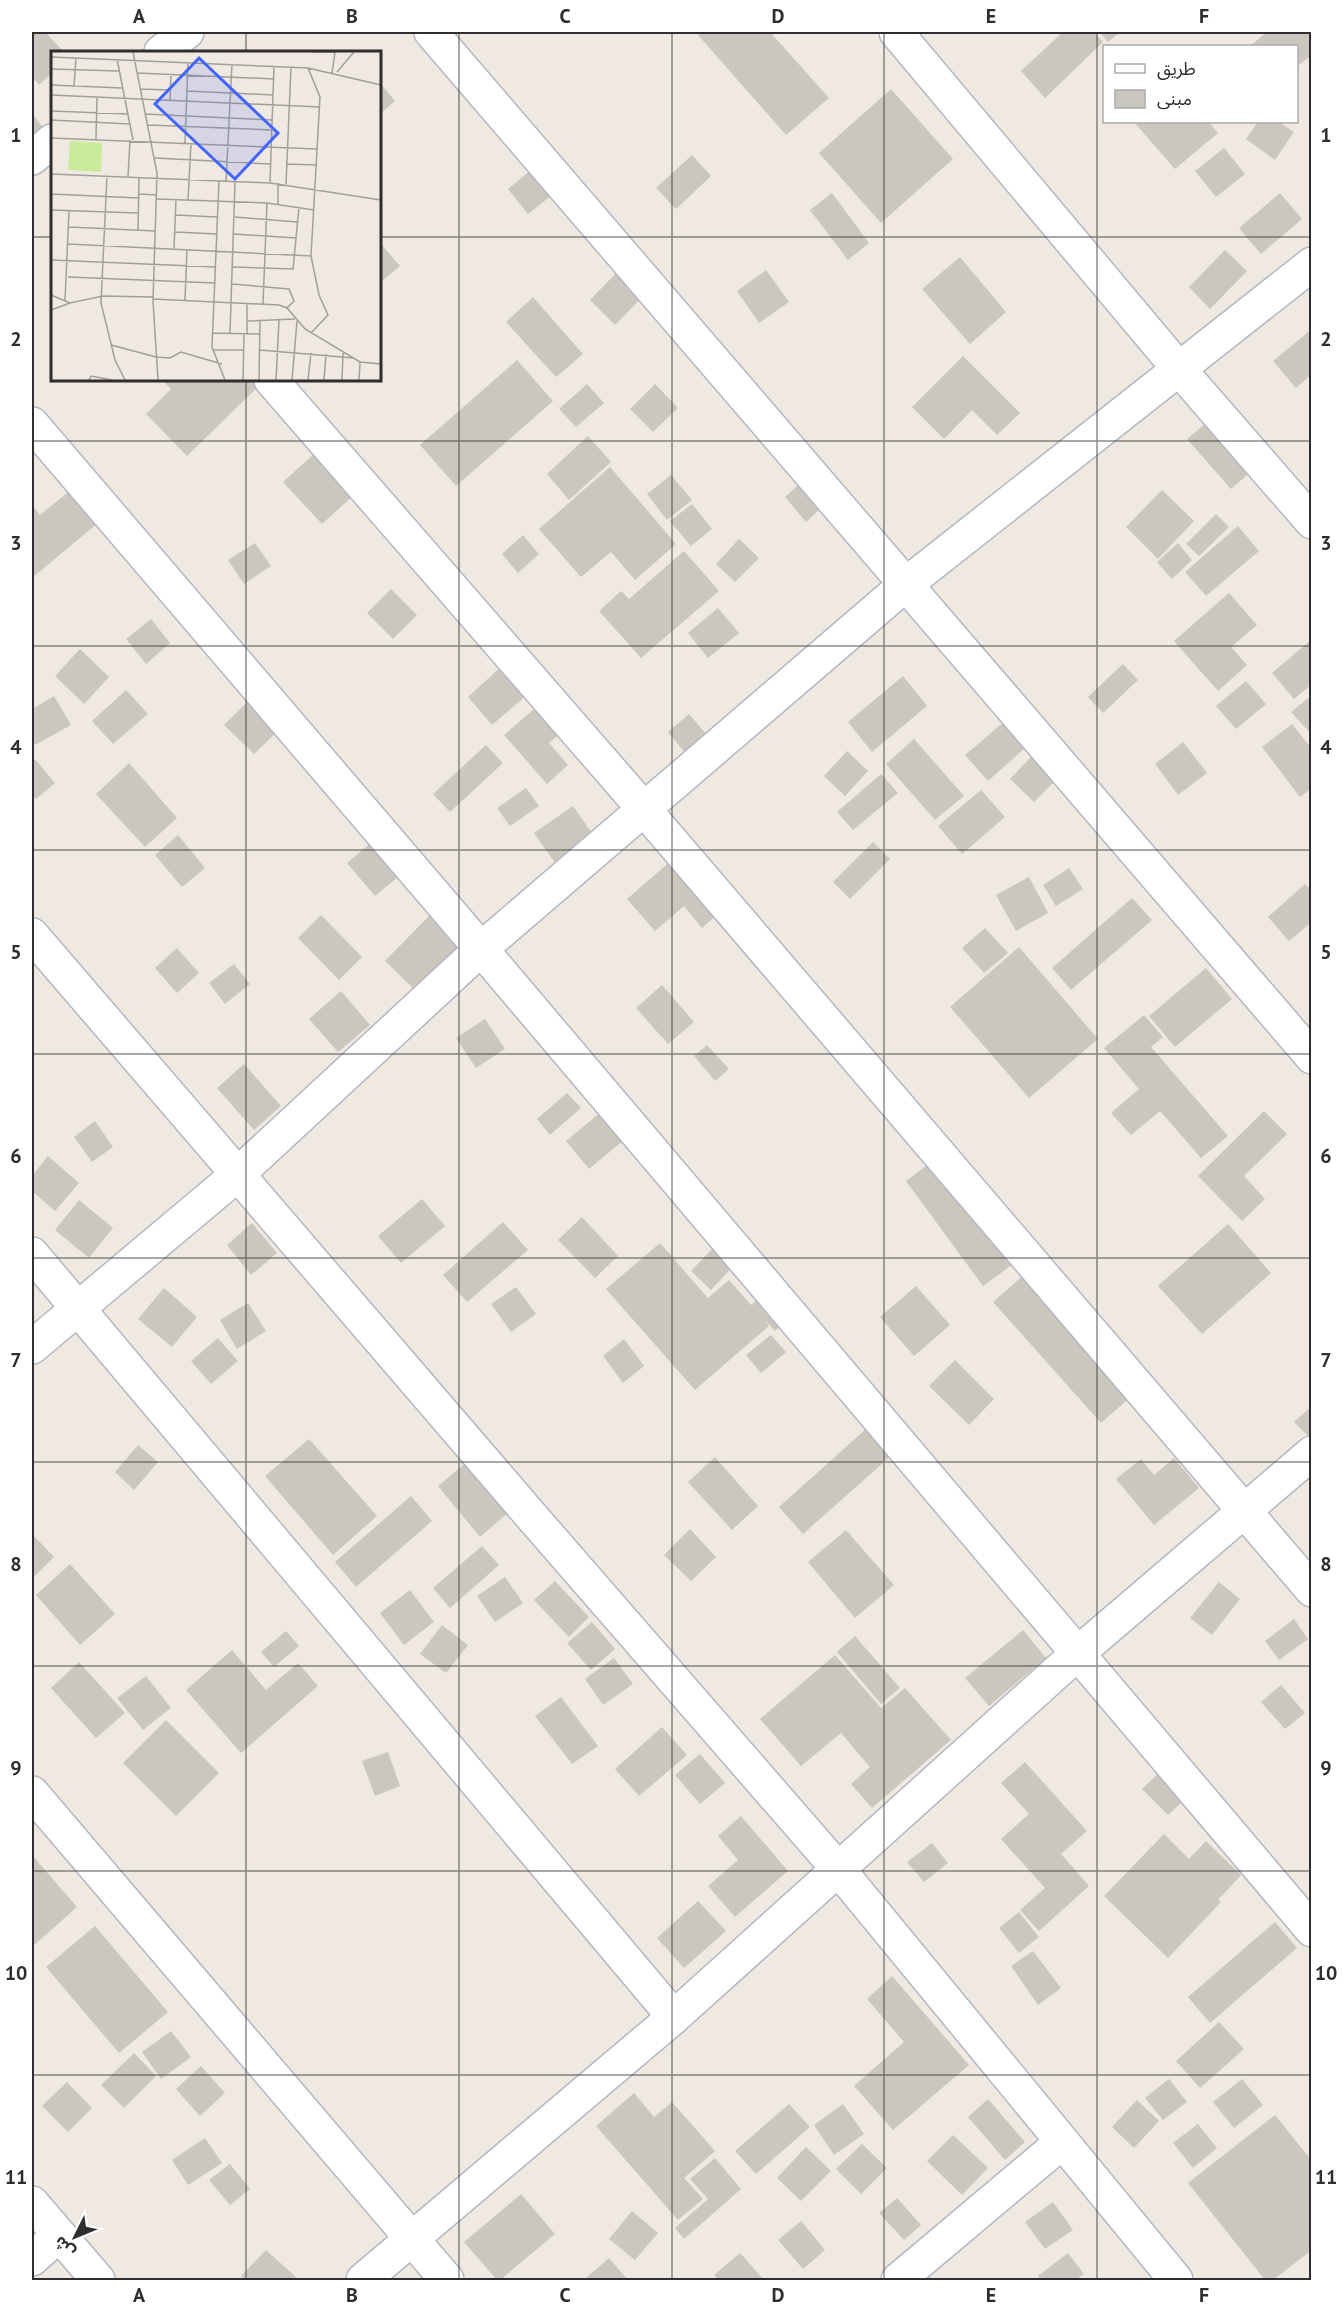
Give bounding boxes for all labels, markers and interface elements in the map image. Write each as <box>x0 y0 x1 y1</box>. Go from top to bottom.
text: A <box>133 3 146 29</box>
text: B <box>346 3 358 29</box>
text: C <box>559 3 571 29</box>
text: D <box>772 3 785 29</box>
text: E <box>986 3 996 29</box>
text: F <box>1199 3 1209 29</box>
legend <box>1103 45 1298 123</box>
inset map <box>51 51 381 381</box>
text: طريق <box>1157 57 1196 80</box>
text: مبنى <box>1157 87 1192 110</box>
text: 1 <box>10 122 22 148</box>
text: 1 <box>1320 122 1332 148</box>
text: 2 <box>10 326 22 352</box>
text: 2 <box>1320 326 1332 352</box>
text: 3 <box>10 530 22 556</box>
text: 3 <box>1320 530 1332 556</box>
text: 4 <box>10 734 22 760</box>
text: 4 <box>1320 734 1332 760</box>
text: 5 <box>10 939 22 965</box>
text: 5 <box>1320 939 1332 965</box>
text: 6 <box>10 1143 22 1169</box>
text: 6 <box>1320 1143 1332 1169</box>
text: 7 <box>10 1347 22 1373</box>
text: 7 <box>1320 1347 1332 1373</box>
text: 8 <box>10 1551 22 1577</box>
text: 8 <box>1320 1551 1332 1577</box>
text: 9 <box>10 1755 22 1781</box>
text: 9 <box>1320 1755 1332 1781</box>
text: 10 <box>5 1960 27 1986</box>
text: 10 <box>1315 1960 1337 1986</box>
text: 11 <box>5 2164 27 2190</box>
text: 11 <box>1315 2164 1337 2190</box>
north arrow <box>45 2207 105 2267</box>
text: ش <box>49 2232 79 2262</box>
text: A <box>133 2282 146 2308</box>
text: B <box>346 2282 358 2308</box>
text: C <box>559 2282 571 2308</box>
text: D <box>772 2282 785 2308</box>
text: E <box>986 2282 996 2308</box>
text: F <box>1199 2282 1209 2308</box>

